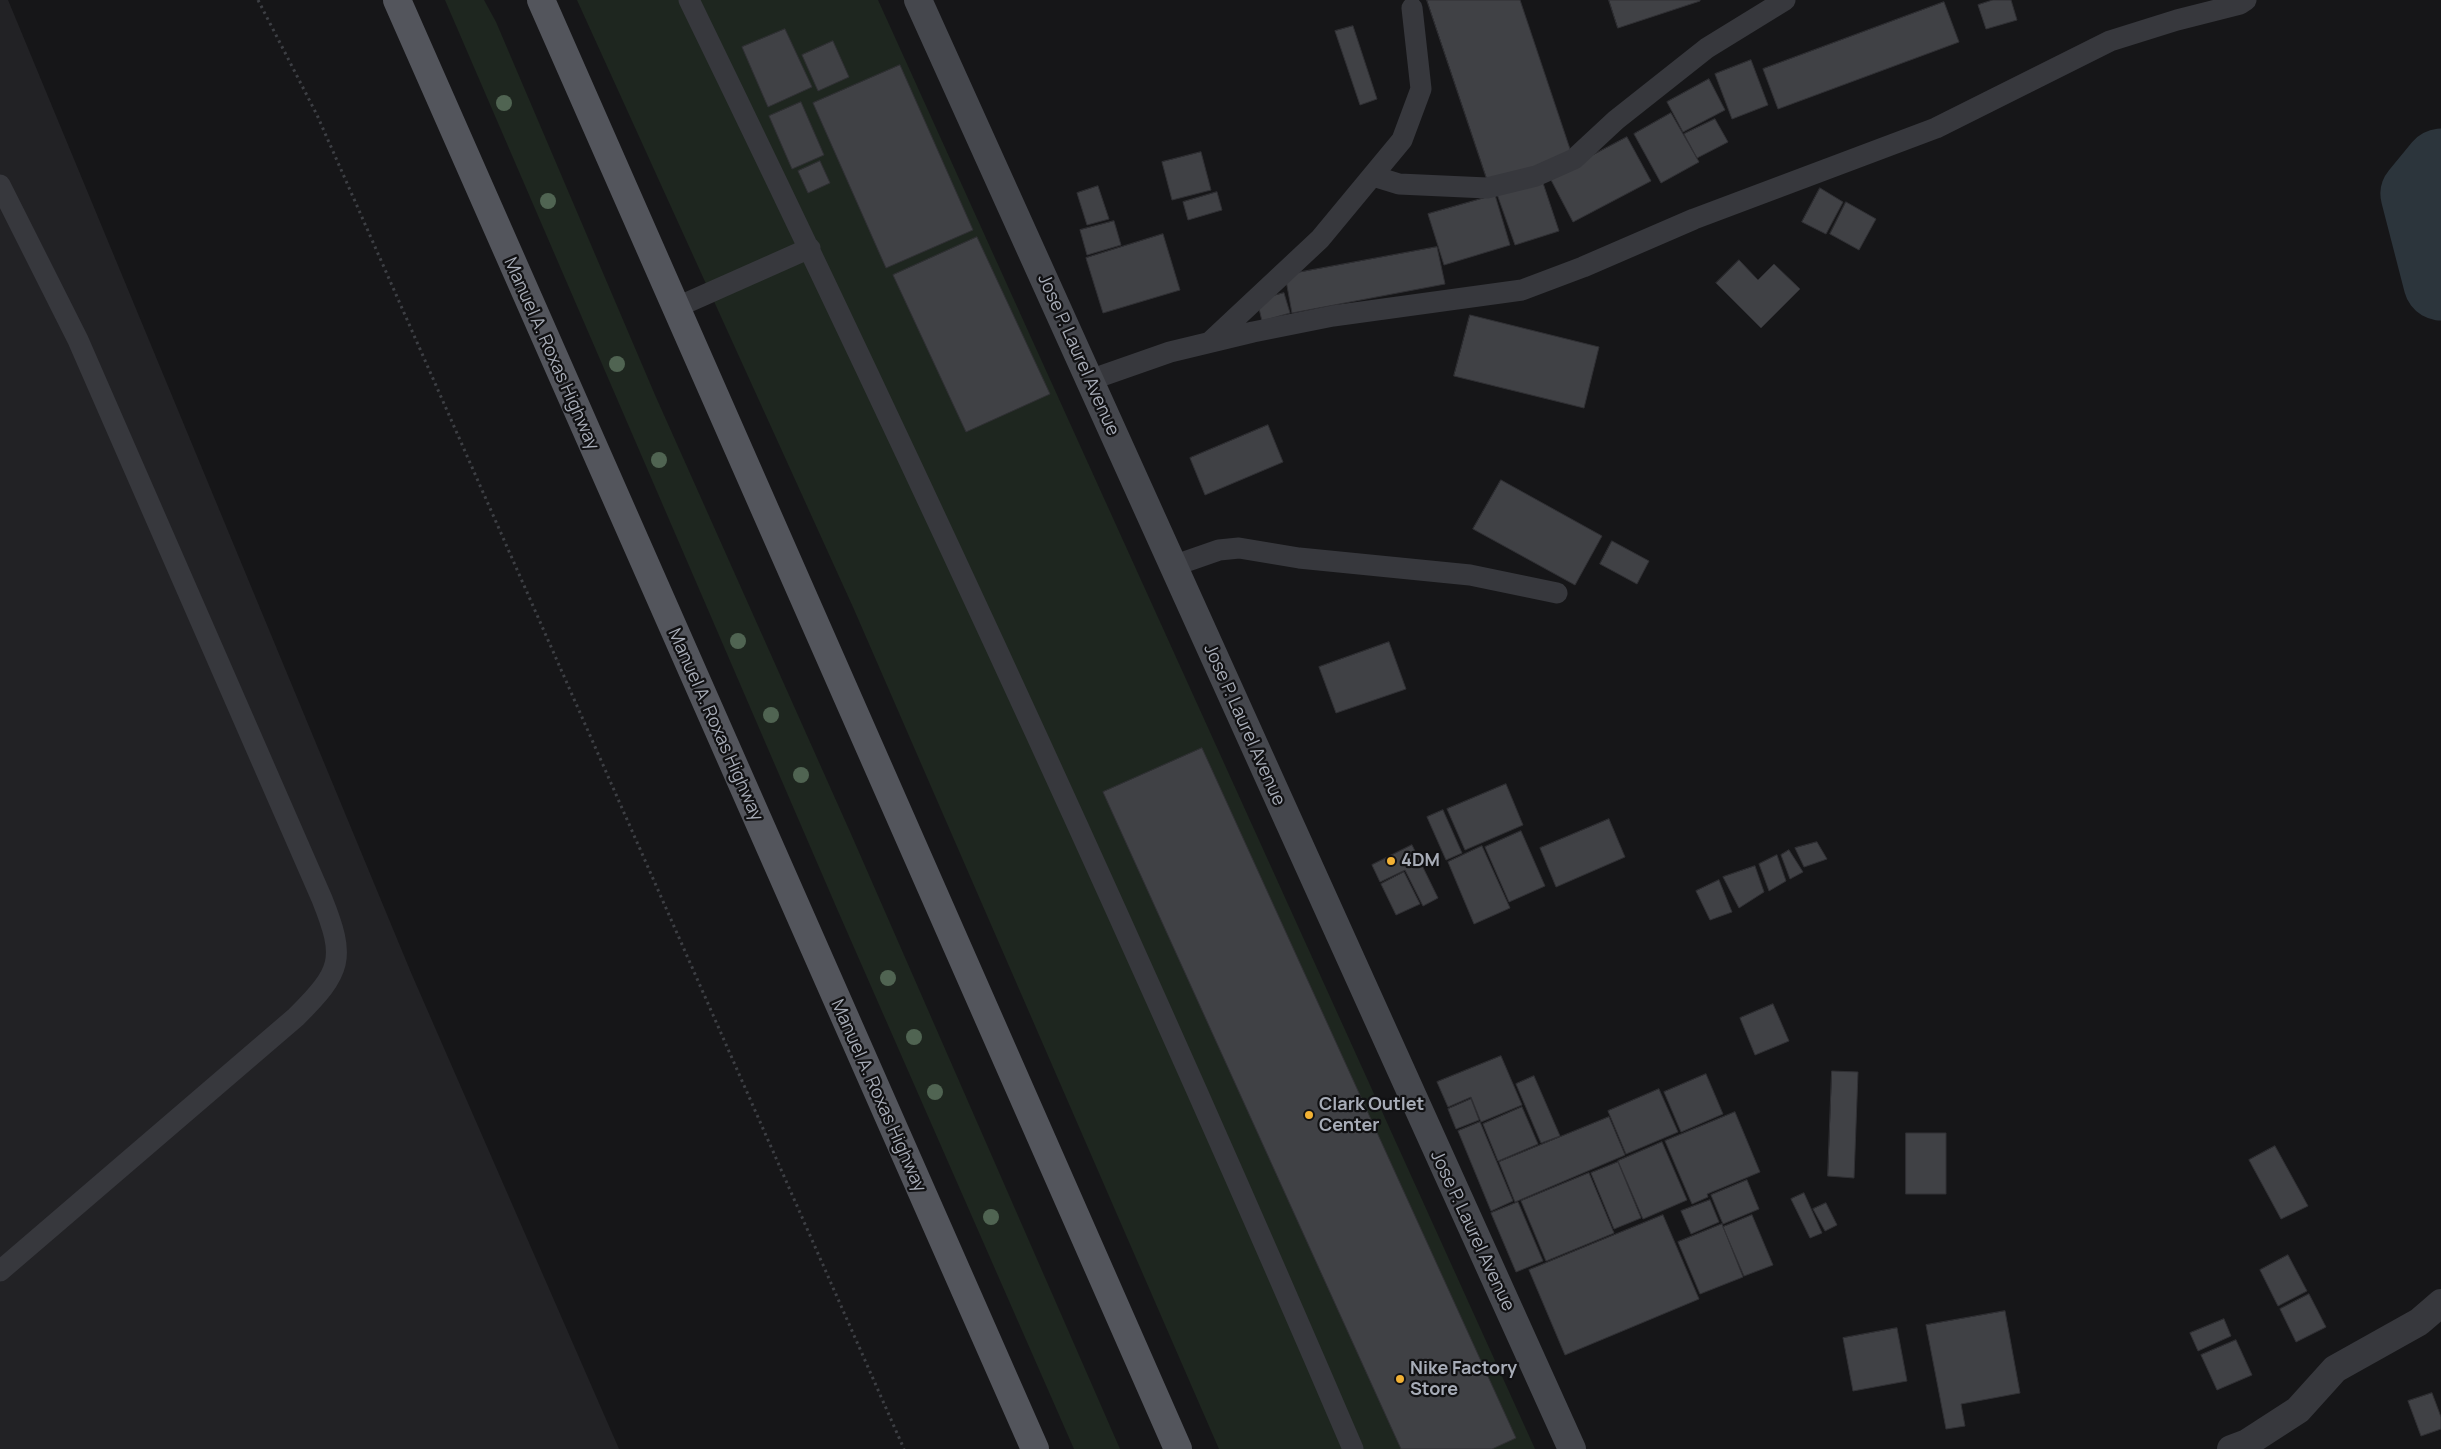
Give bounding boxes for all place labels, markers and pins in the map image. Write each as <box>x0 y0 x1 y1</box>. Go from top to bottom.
place label: 4DM <box>1401 850 1440 872</box>
marker: 4DM <box>1385 855 1397 867</box>
place label: Clark Outlet Center <box>1319 1094 1424 1136</box>
marker: Clark Outlet Center <box>1303 1109 1315 1121</box>
place label: Nike Factory Store <box>1410 1358 1517 1400</box>
marker: Nike Factory Store <box>1394 1373 1406 1385</box>

